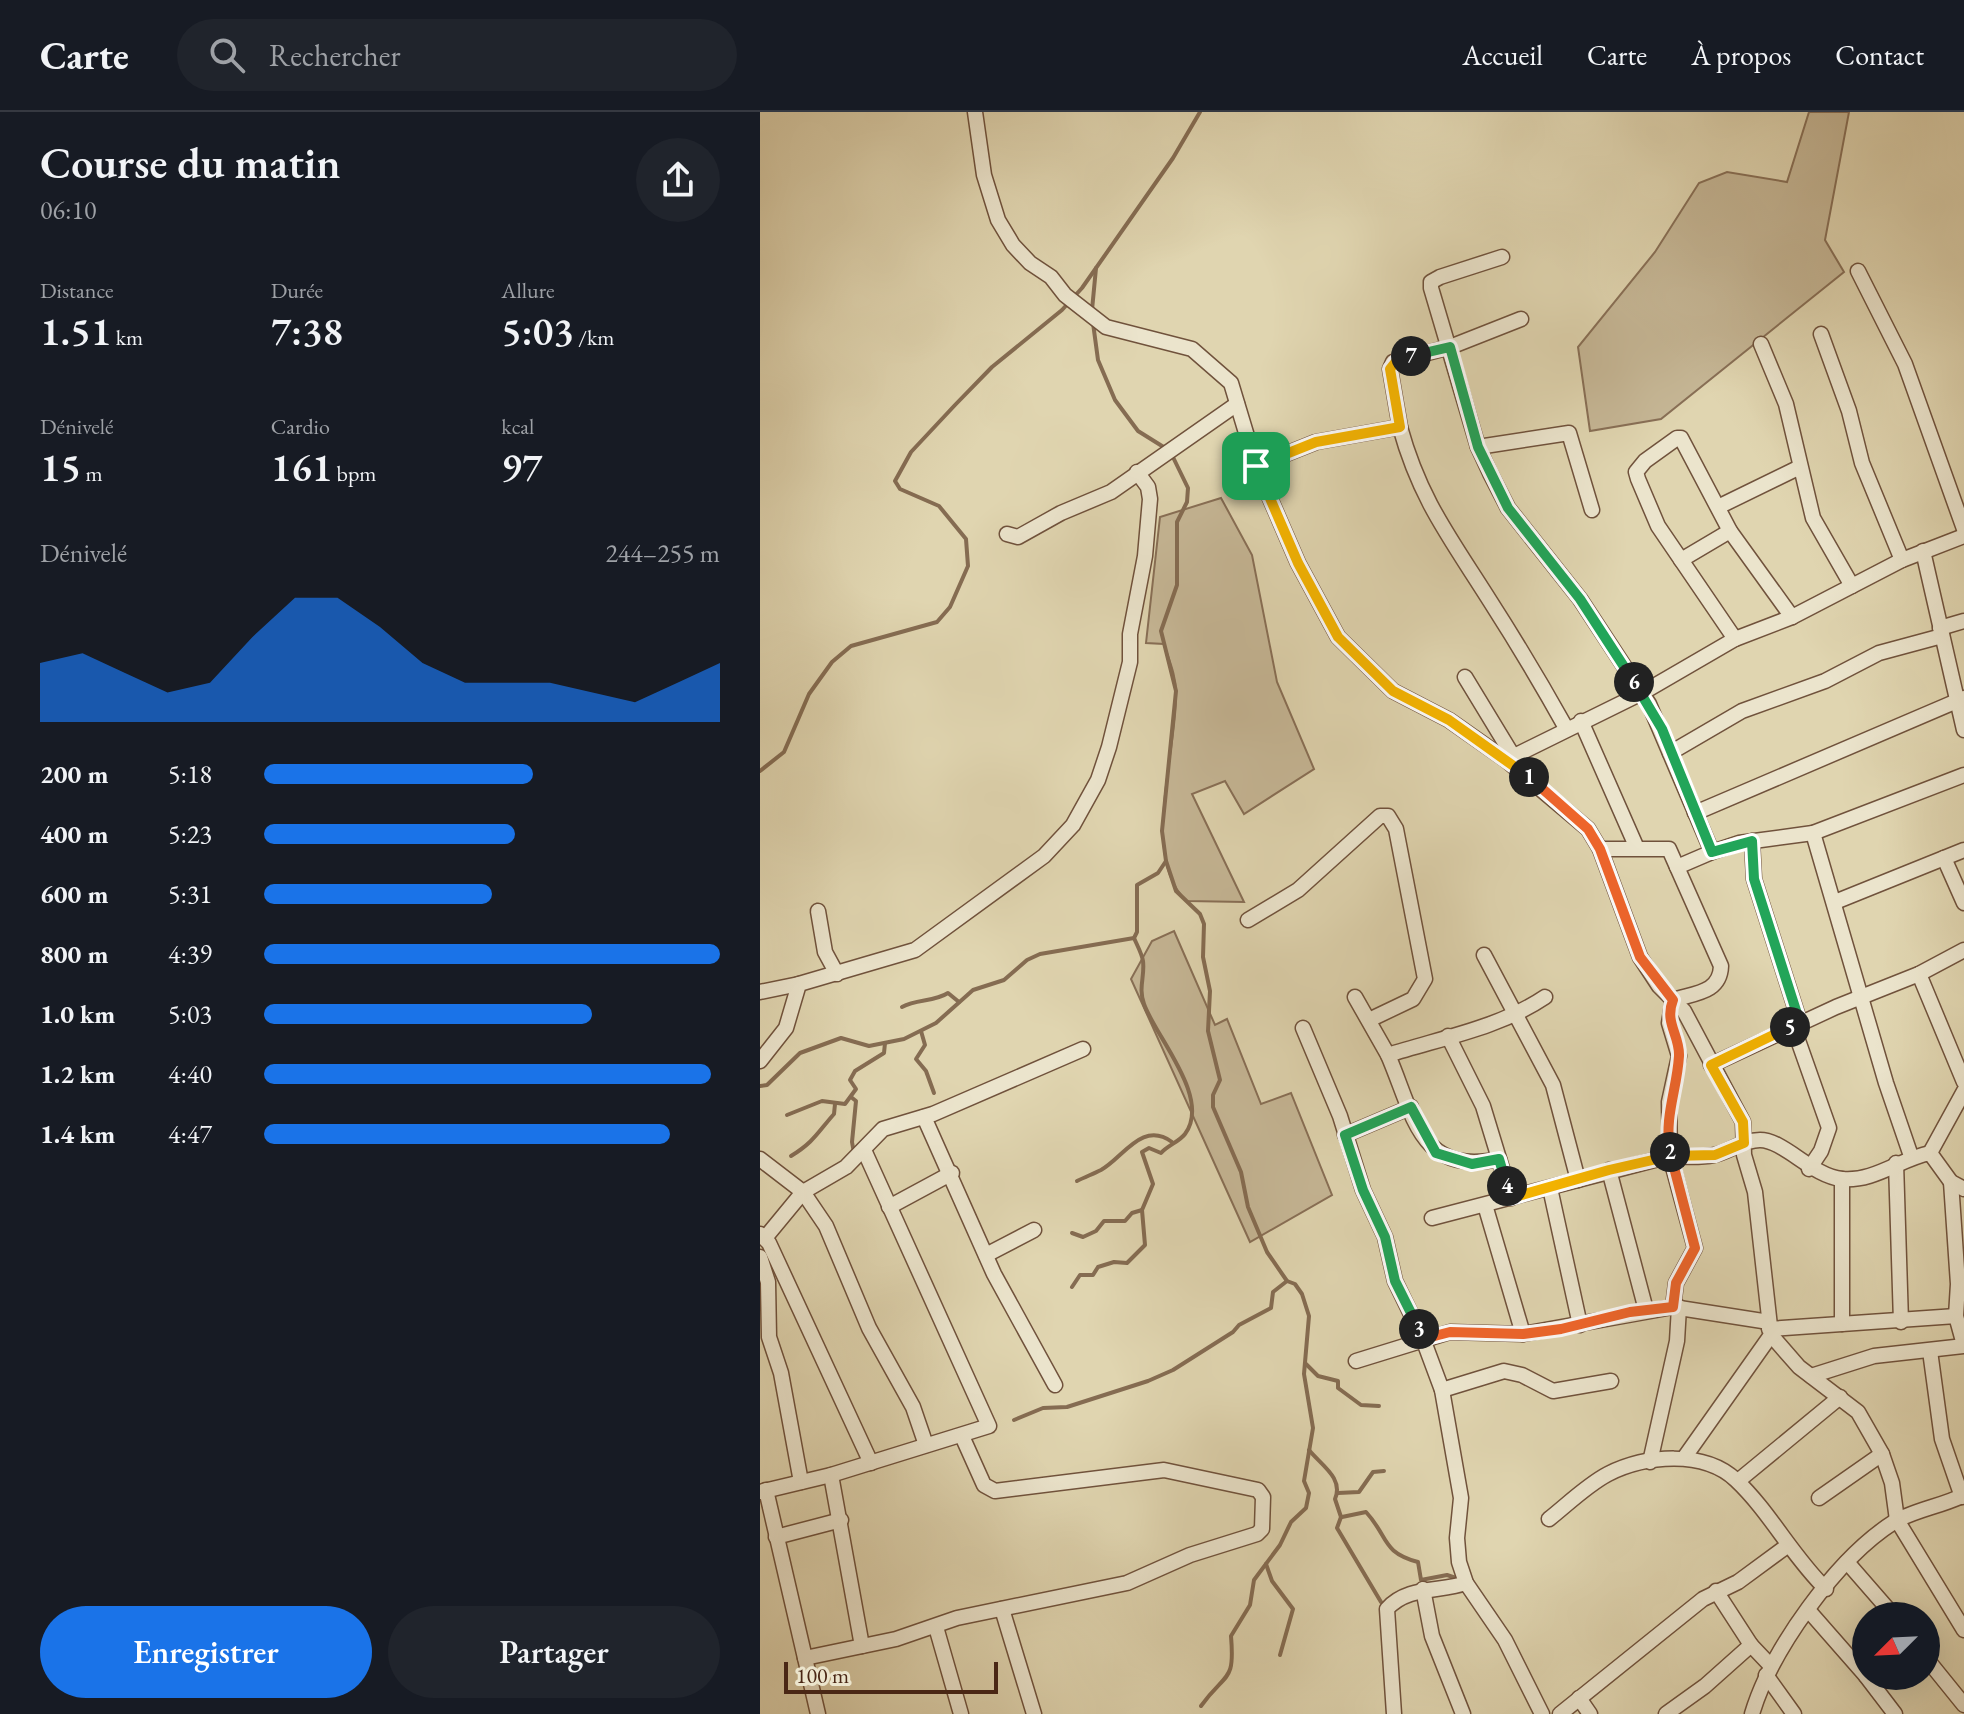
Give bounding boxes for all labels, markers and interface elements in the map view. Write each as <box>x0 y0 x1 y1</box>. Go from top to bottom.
search box <box>177 19 737 91</box>
text: Carte <box>40 31 129 80</box>
icon: search <box>205 33 249 77</box>
text: Rechercher <box>269 36 401 75</box>
text: Accueil <box>1462 37 1543 73</box>
text: Carte <box>1587 37 1647 73</box>
text: À propos <box>1691 37 1791 73</box>
text: Contact <box>1835 37 1924 73</box>
text: Course du matin <box>40 134 341 191</box>
button: share <box>636 138 720 222</box>
text: 06:10 <box>40 193 96 227</box>
text: Distance <box>40 276 113 305</box>
text: Durée <box>271 276 323 305</box>
text: Allure <box>501 276 555 305</box>
text: 1.51 <box>40 305 111 357</box>
text: 7:38 <box>271 305 343 357</box>
text: 5:03 <box>501 305 574 357</box>
text: km <box>111 323 143 352</box>
text: /km <box>574 323 614 352</box>
pin: 7 <box>1391 336 1431 376</box>
text: 7 <box>1405 341 1417 370</box>
text: Dénivelé <box>40 412 114 441</box>
text: Cardio <box>271 412 330 441</box>
text: kcal <box>501 412 534 441</box>
pin <box>1222 432 1290 500</box>
text: 15 <box>40 441 81 493</box>
text: 161 <box>271 441 332 493</box>
text: 97 <box>501 441 542 493</box>
icon: arrive <box>1234 444 1278 488</box>
text: m <box>81 459 103 488</box>
text: bpm <box>332 459 376 488</box>
text: Dénivelé <box>40 536 127 570</box>
text: 244–255 m <box>605 536 720 570</box>
pin: 6 <box>1614 662 1654 702</box>
text: 6 <box>1628 667 1640 696</box>
text: 200 m <box>40 757 108 791</box>
text: 5:18 <box>168 757 212 791</box>
pin: 1 <box>1509 757 1549 797</box>
text: 1 <box>1523 762 1535 791</box>
text: 400 m <box>40 817 108 851</box>
text: 5:23 <box>168 817 212 851</box>
text: 600 m <box>40 877 108 911</box>
text: 5:31 <box>168 877 212 911</box>
text: 800 m <box>40 937 108 971</box>
text: 4:39 <box>168 937 212 971</box>
text: 1.0 km <box>40 997 115 1031</box>
text: 5:03 <box>168 997 212 1031</box>
pin: 5 <box>1770 1007 1810 1047</box>
text: 5 <box>1784 1012 1796 1041</box>
text: 1.2 km <box>40 1057 115 1091</box>
text: 4:40 <box>168 1057 212 1091</box>
text: 1.4 km <box>40 1117 115 1151</box>
text: 4:47 <box>168 1117 212 1151</box>
pin: 2 <box>1650 1132 1690 1172</box>
text: 2 <box>1664 1137 1676 1166</box>
pin: 4 <box>1487 1166 1527 1206</box>
text: 4 <box>1501 1171 1513 1200</box>
pin: 3 <box>1399 1309 1439 1349</box>
text: 3 <box>1413 1314 1425 1343</box>
north arrow <box>1852 1602 1940 1690</box>
map controls <box>1852 1602 1940 1690</box>
button: Enregistrer <box>40 1606 372 1698</box>
button: Partager <box>388 1606 720 1698</box>
scale bar <box>784 1658 998 1694</box>
text: 100 m <box>796 1661 849 1690</box>

